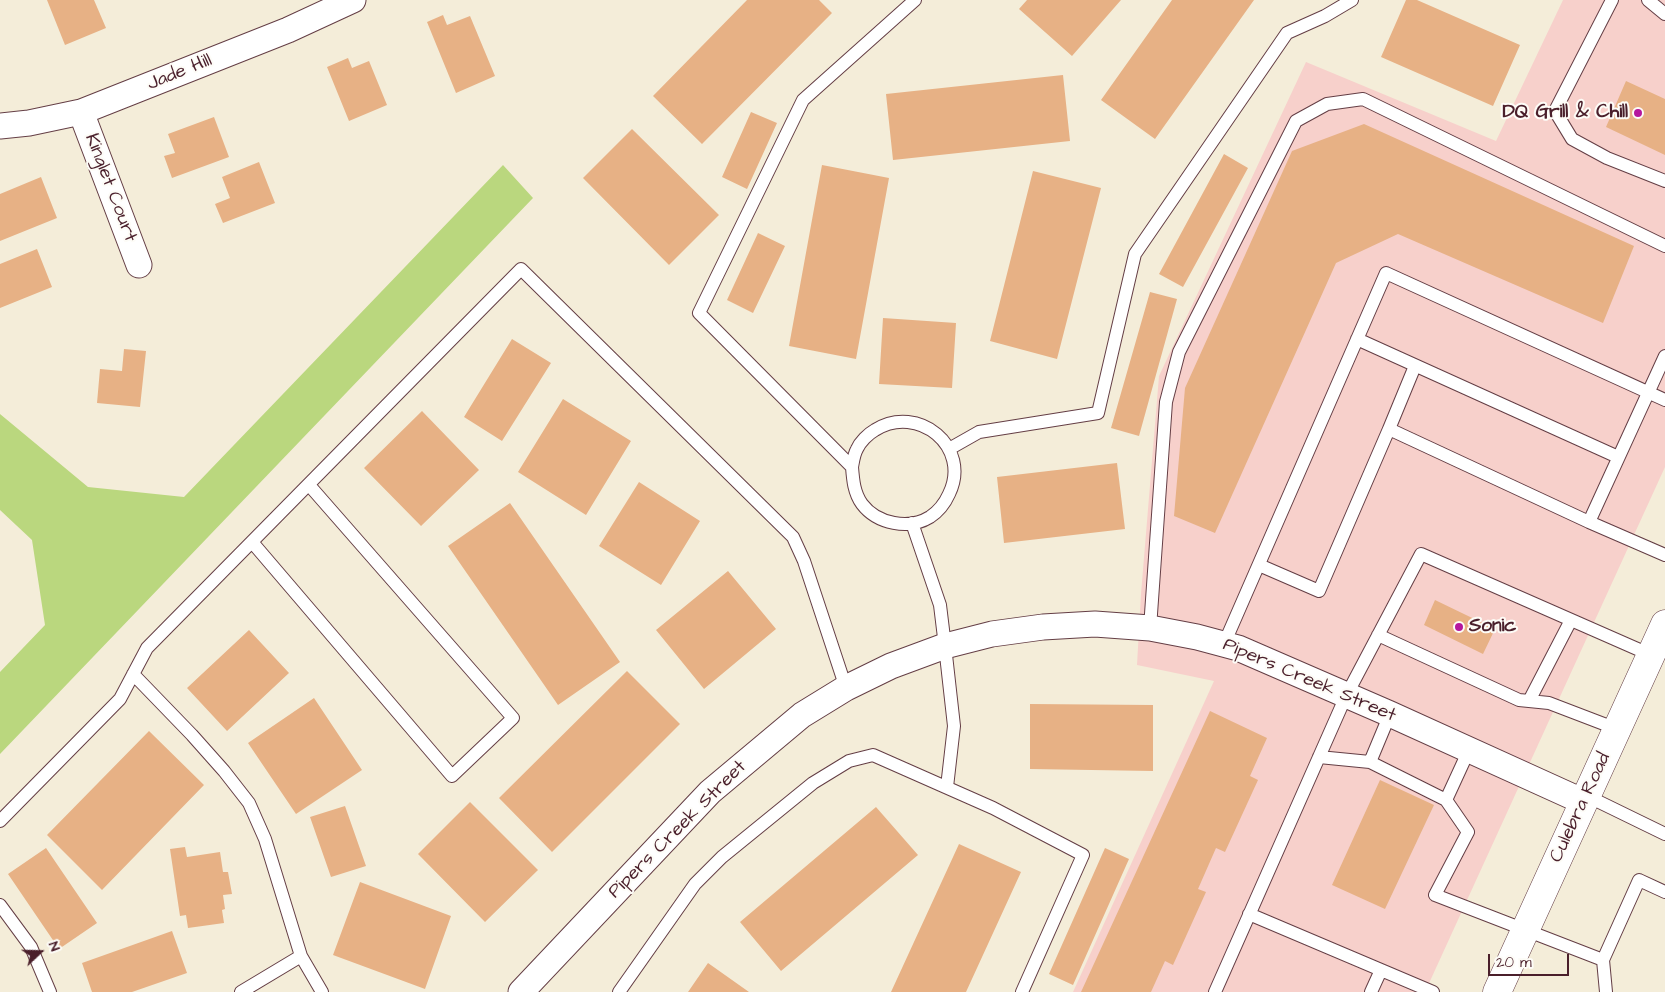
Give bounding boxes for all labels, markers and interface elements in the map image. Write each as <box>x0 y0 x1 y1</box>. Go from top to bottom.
street label: Jade Hill <box>144 50 216 96</box>
place label: DQ Grill & Chill <box>1502 102 1628 124</box>
marker: DQ Grill & Chill <box>1632 107 1644 119</box>
street label: Kinglet Court <box>79 131 141 245</box>
place label: Sonic <box>1469 616 1516 638</box>
marker: Sonic <box>1453 621 1465 633</box>
street label: Pipers Creek Street <box>1219 634 1399 728</box>
street label: Culebra Road <box>1546 750 1616 866</box>
street label: Pipers Creek Street <box>604 756 752 904</box>
north arrow <box>15 927 65 977</box>
text: N <box>43 939 65 954</box>
scale bar <box>1490 944 1571 976</box>
text: 20 m <box>1496 952 1532 973</box>

